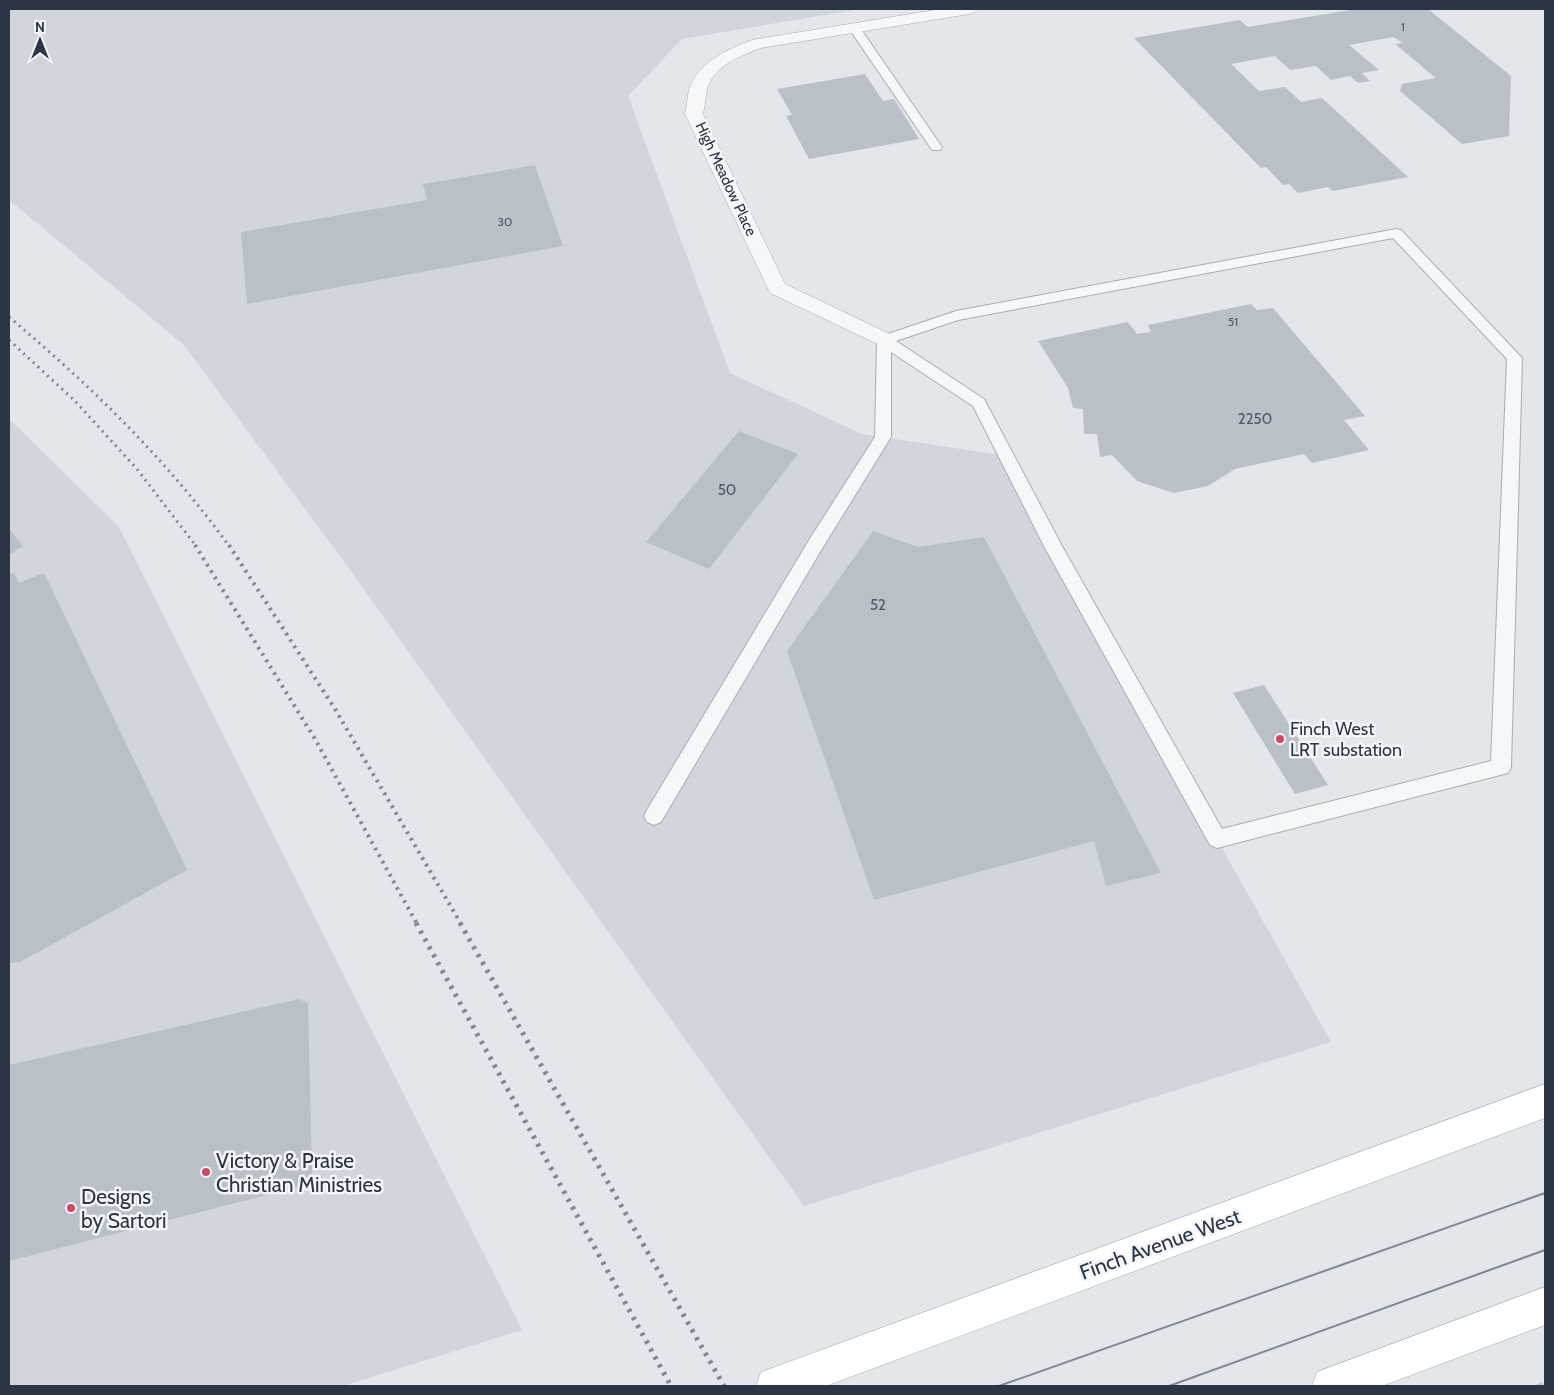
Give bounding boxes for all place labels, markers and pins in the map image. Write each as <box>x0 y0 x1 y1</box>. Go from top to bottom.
place label: Finch West LRT substation <box>1290 718 1402 761</box>
marker: Finch West LRT substation <box>1274 733 1286 745</box>
place label: Victory & Praise Christian Ministries <box>216 1148 382 1197</box>
marker: Victory & Praise Christian Ministries <box>200 1166 212 1178</box>
place label: Designs by Sartori <box>81 1184 166 1233</box>
marker: Designs by Sartori <box>65 1202 77 1214</box>

